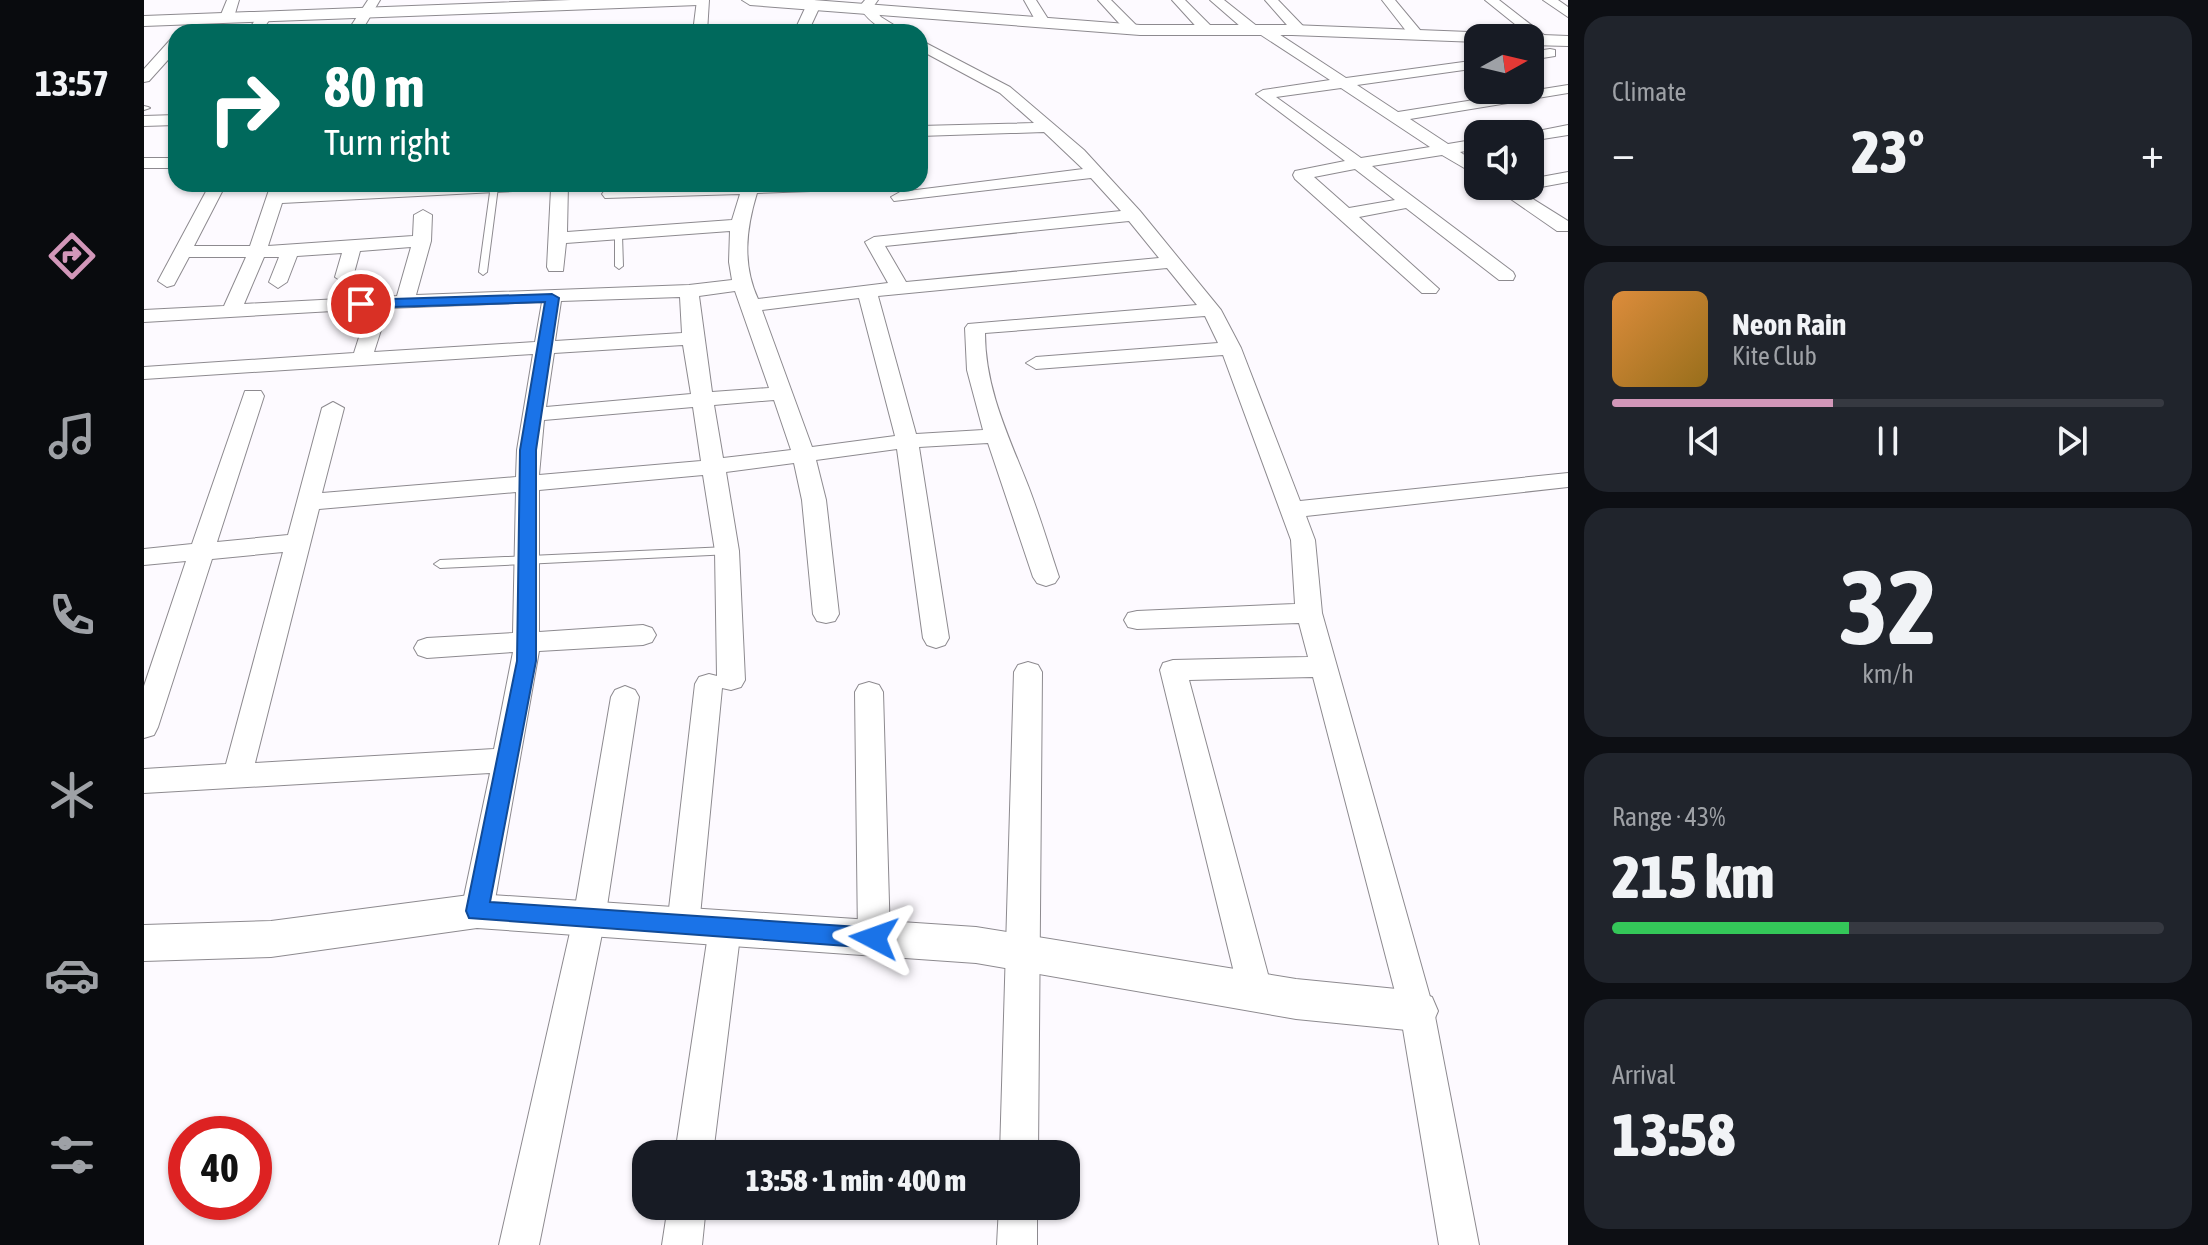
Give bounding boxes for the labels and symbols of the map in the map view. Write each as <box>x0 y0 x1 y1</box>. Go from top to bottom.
north arrow <box>1464 24 1544 104</box>
pin <box>327 270 395 338</box>
position arrow <box>832 896 916 980</box>
speed limit sign: 40 <box>168 1116 272 1220</box>

